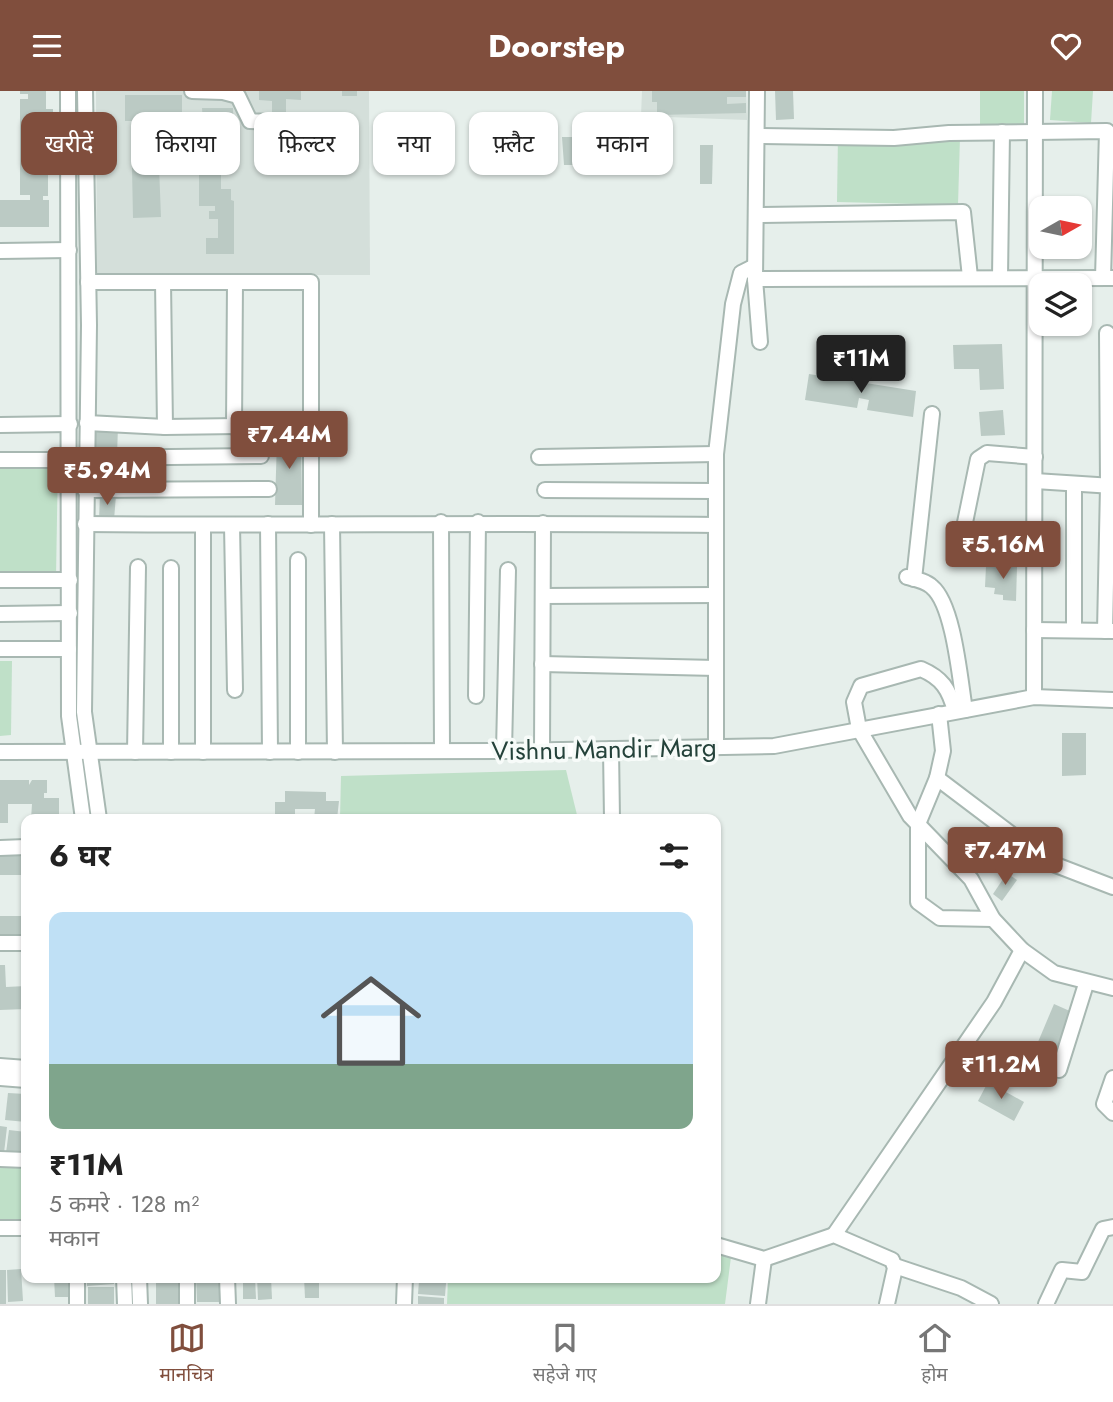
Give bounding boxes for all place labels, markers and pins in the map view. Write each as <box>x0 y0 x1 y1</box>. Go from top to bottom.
pin: ₹11M <box>820 335 902 395</box>
pin: ₹7.44M <box>232 411 346 471</box>
pin: ₹5.94M <box>50 447 164 507</box>
pin: ₹5.16M <box>946 521 1060 581</box>
pin: ₹7.47M <box>948 827 1062 887</box>
pin: ₹11.2M <box>944 1041 1058 1101</box>

